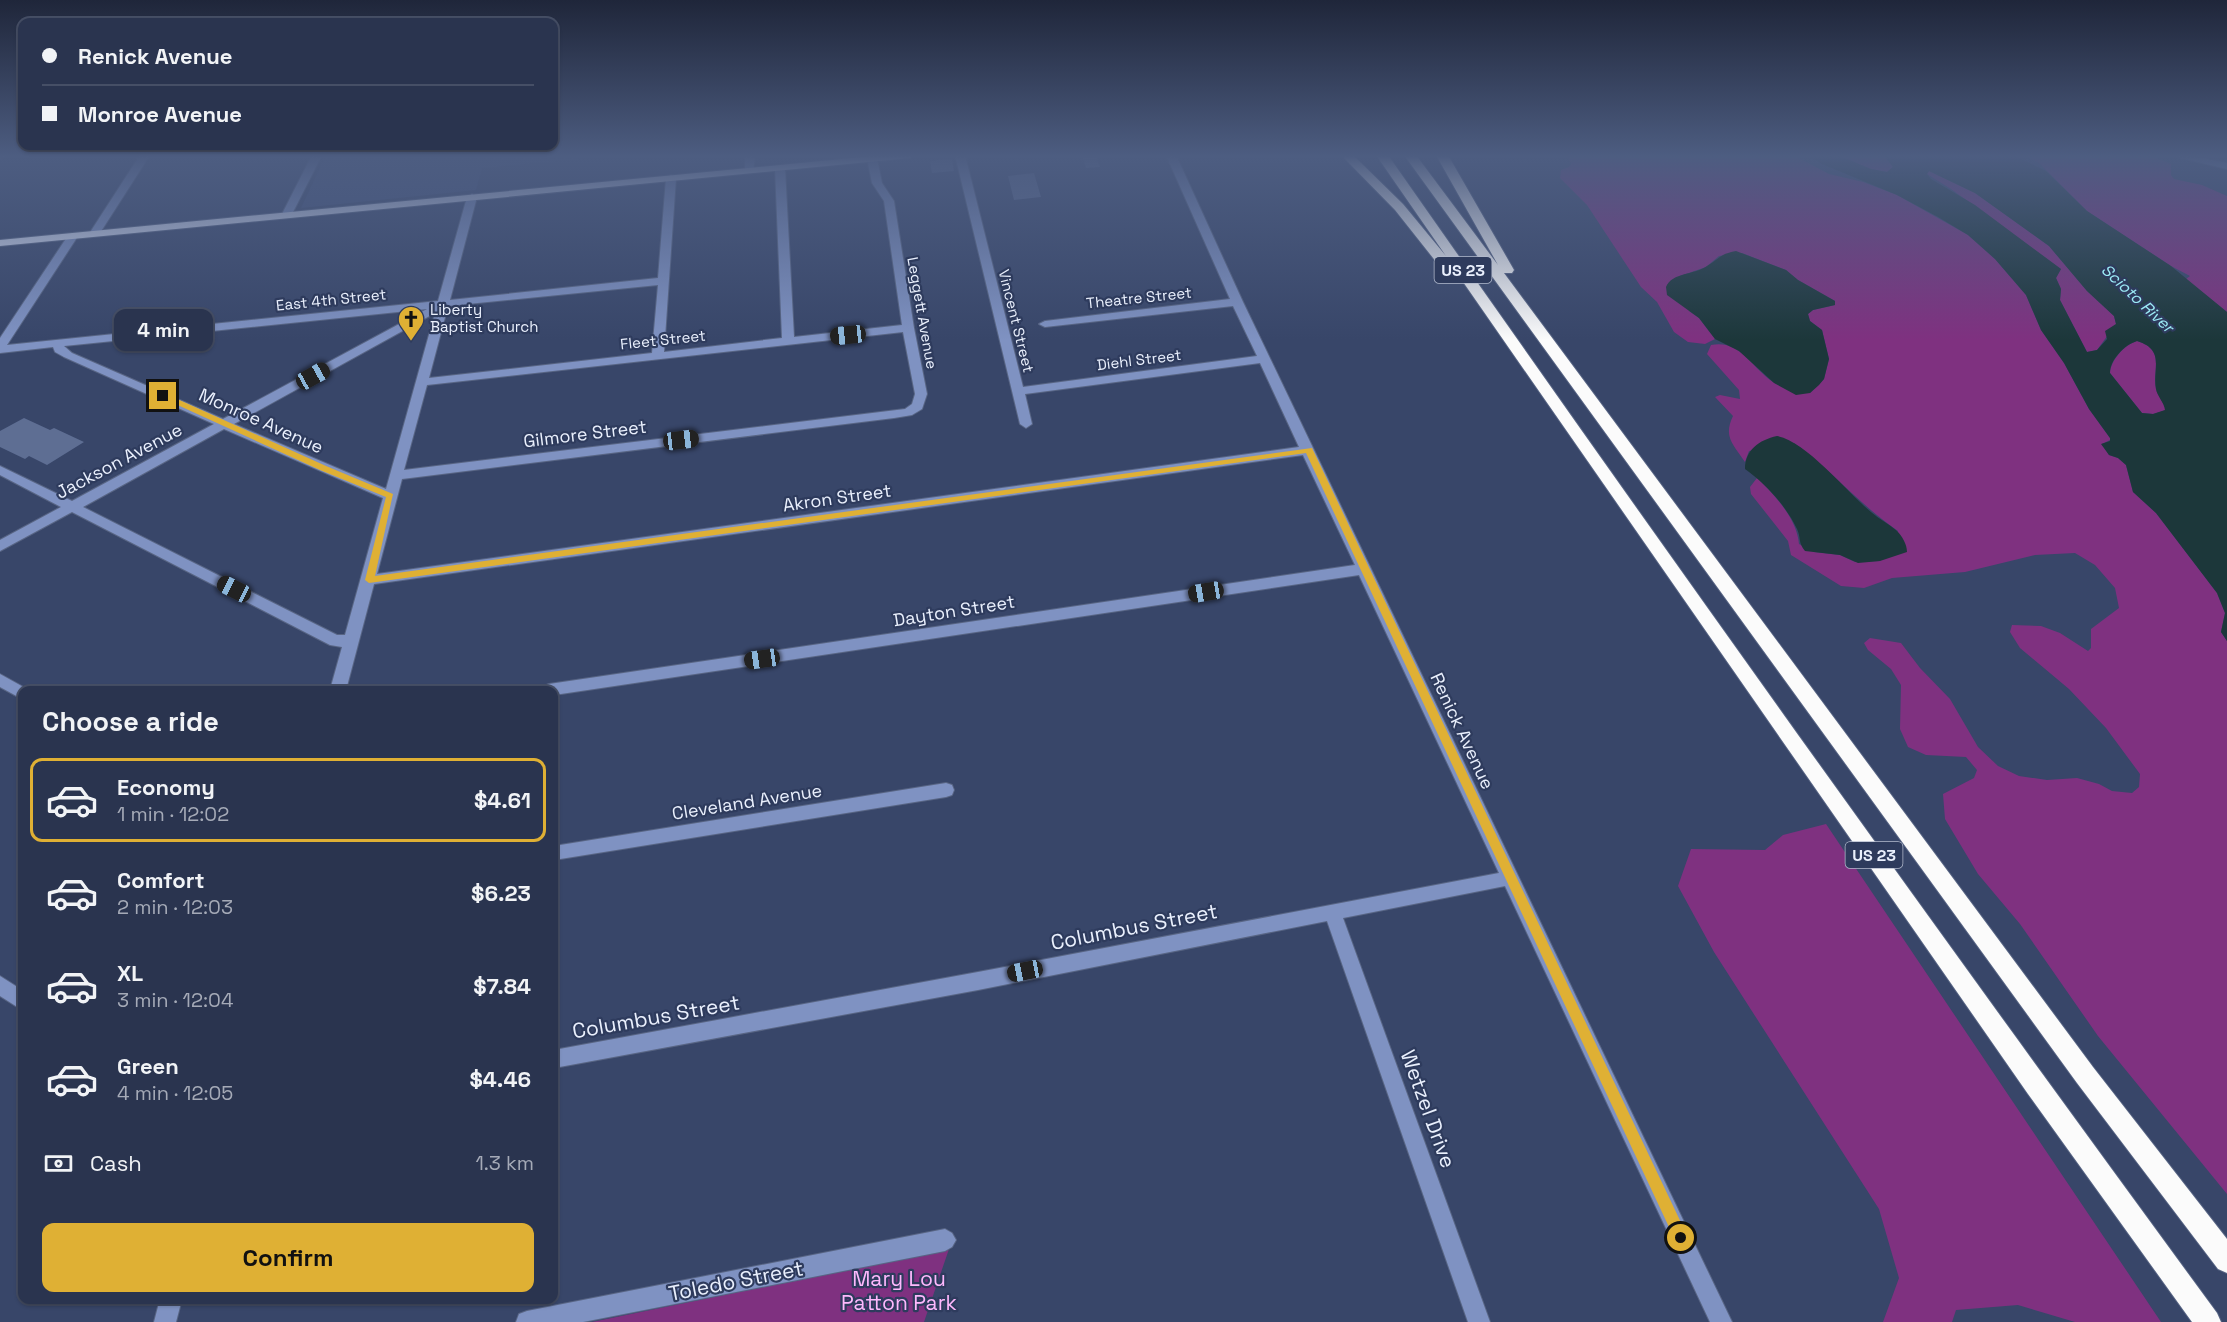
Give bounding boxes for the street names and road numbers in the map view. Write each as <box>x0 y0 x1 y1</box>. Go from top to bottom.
street label: Leggett Avenue <box>903 255 942 371</box>
road number: US 23 <box>1434 257 1492 283</box>
street label: Vincent Street <box>994 267 1038 374</box>
street label: Theatre Street <box>1085 283 1193 312</box>
street label: East 4th Street <box>275 284 387 315</box>
street label: Fleet Street <box>619 326 707 353</box>
street label: Diehl Street <box>1096 345 1182 374</box>
street label: Monroe Avenue <box>195 383 327 458</box>
street label: Gilmore Street <box>522 415 648 452</box>
street label: Jackson Avenue <box>51 418 186 504</box>
street label: Akron Street <box>781 479 893 516</box>
street label: Dayton Street <box>891 590 1016 631</box>
street label: Renick Avenue <box>1425 669 1499 793</box>
street label: Cleveland Avenue <box>670 778 824 825</box>
road number: US 23 <box>1846 842 1902 868</box>
street label: Columbus Street <box>1048 897 1220 956</box>
street label: Columbus Street <box>570 988 742 1045</box>
street label: Wetzel Drive <box>1395 1046 1462 1172</box>
street label: Toledo Street <box>666 1254 806 1307</box>

